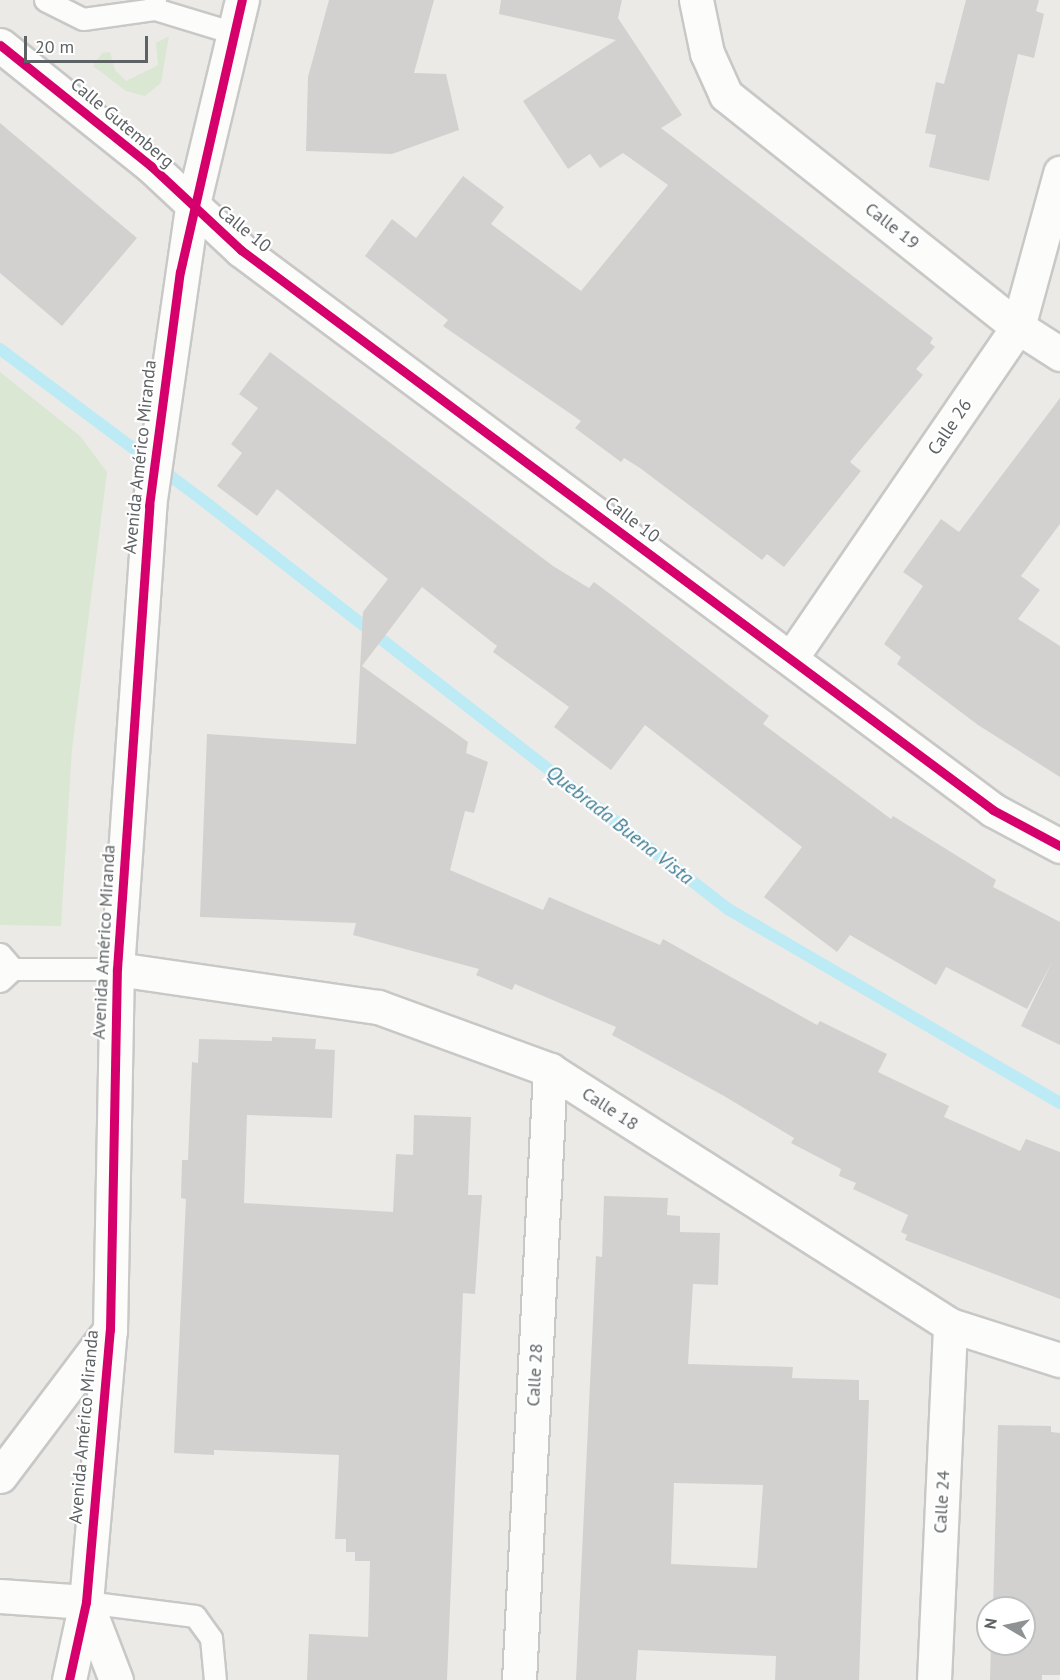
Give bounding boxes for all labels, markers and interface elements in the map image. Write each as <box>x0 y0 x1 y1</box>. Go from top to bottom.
scale bar <box>27 24 152 62</box>
text: 20 m <box>35 35 74 58</box>
street label: Calle Gutemberg <box>66 73 178 173</box>
street label: Calle 19 <box>861 198 923 254</box>
street label: Calle 10 <box>213 201 275 257</box>
street label: Avenida Américo Miranda <box>119 359 161 555</box>
street label: Calle 26 <box>923 395 977 459</box>
street label: Calle 10 <box>600 492 664 548</box>
water label: Quebrada Buena Vista <box>541 760 699 890</box>
street label: Avenida Américo Miranda <box>88 844 120 1040</box>
street label: Calle 18 <box>578 1083 642 1135</box>
street label: Avenida Américo Miranda <box>65 1329 103 1525</box>
street label: Calle 28 <box>523 1343 547 1407</box>
street label: Calle 24 <box>930 1470 954 1534</box>
north arrow <box>976 1596 1036 1656</box>
text: N <box>979 1617 1001 1630</box>

